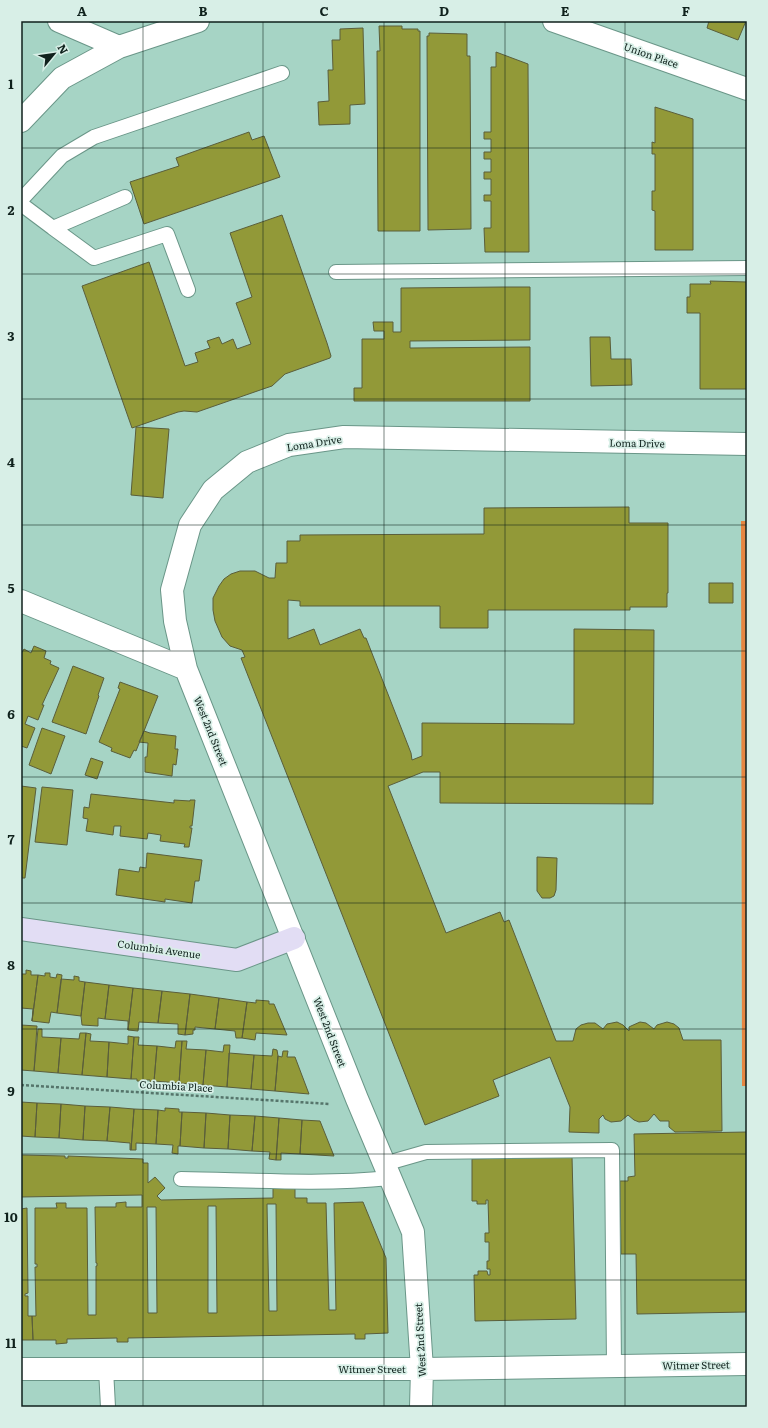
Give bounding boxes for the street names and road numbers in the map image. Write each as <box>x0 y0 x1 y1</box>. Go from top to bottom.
street label: Union Place <box>622 38 681 71</box>
street label: Loma Drive <box>285 431 343 454</box>
street label: Loma Drive <box>609 435 665 450</box>
street label: West 2nd Street <box>191 694 232 768</box>
street label: Columbia Avenue <box>117 935 201 962</box>
street label: West 2nd Street <box>310 995 351 1069</box>
street label: Columbia Place <box>139 1076 213 1095</box>
street label: West 2nd Street <box>410 1303 429 1377</box>
street label: Witmer Street <box>662 1356 730 1373</box>
street label: Witmer Street <box>338 1361 406 1376</box>

